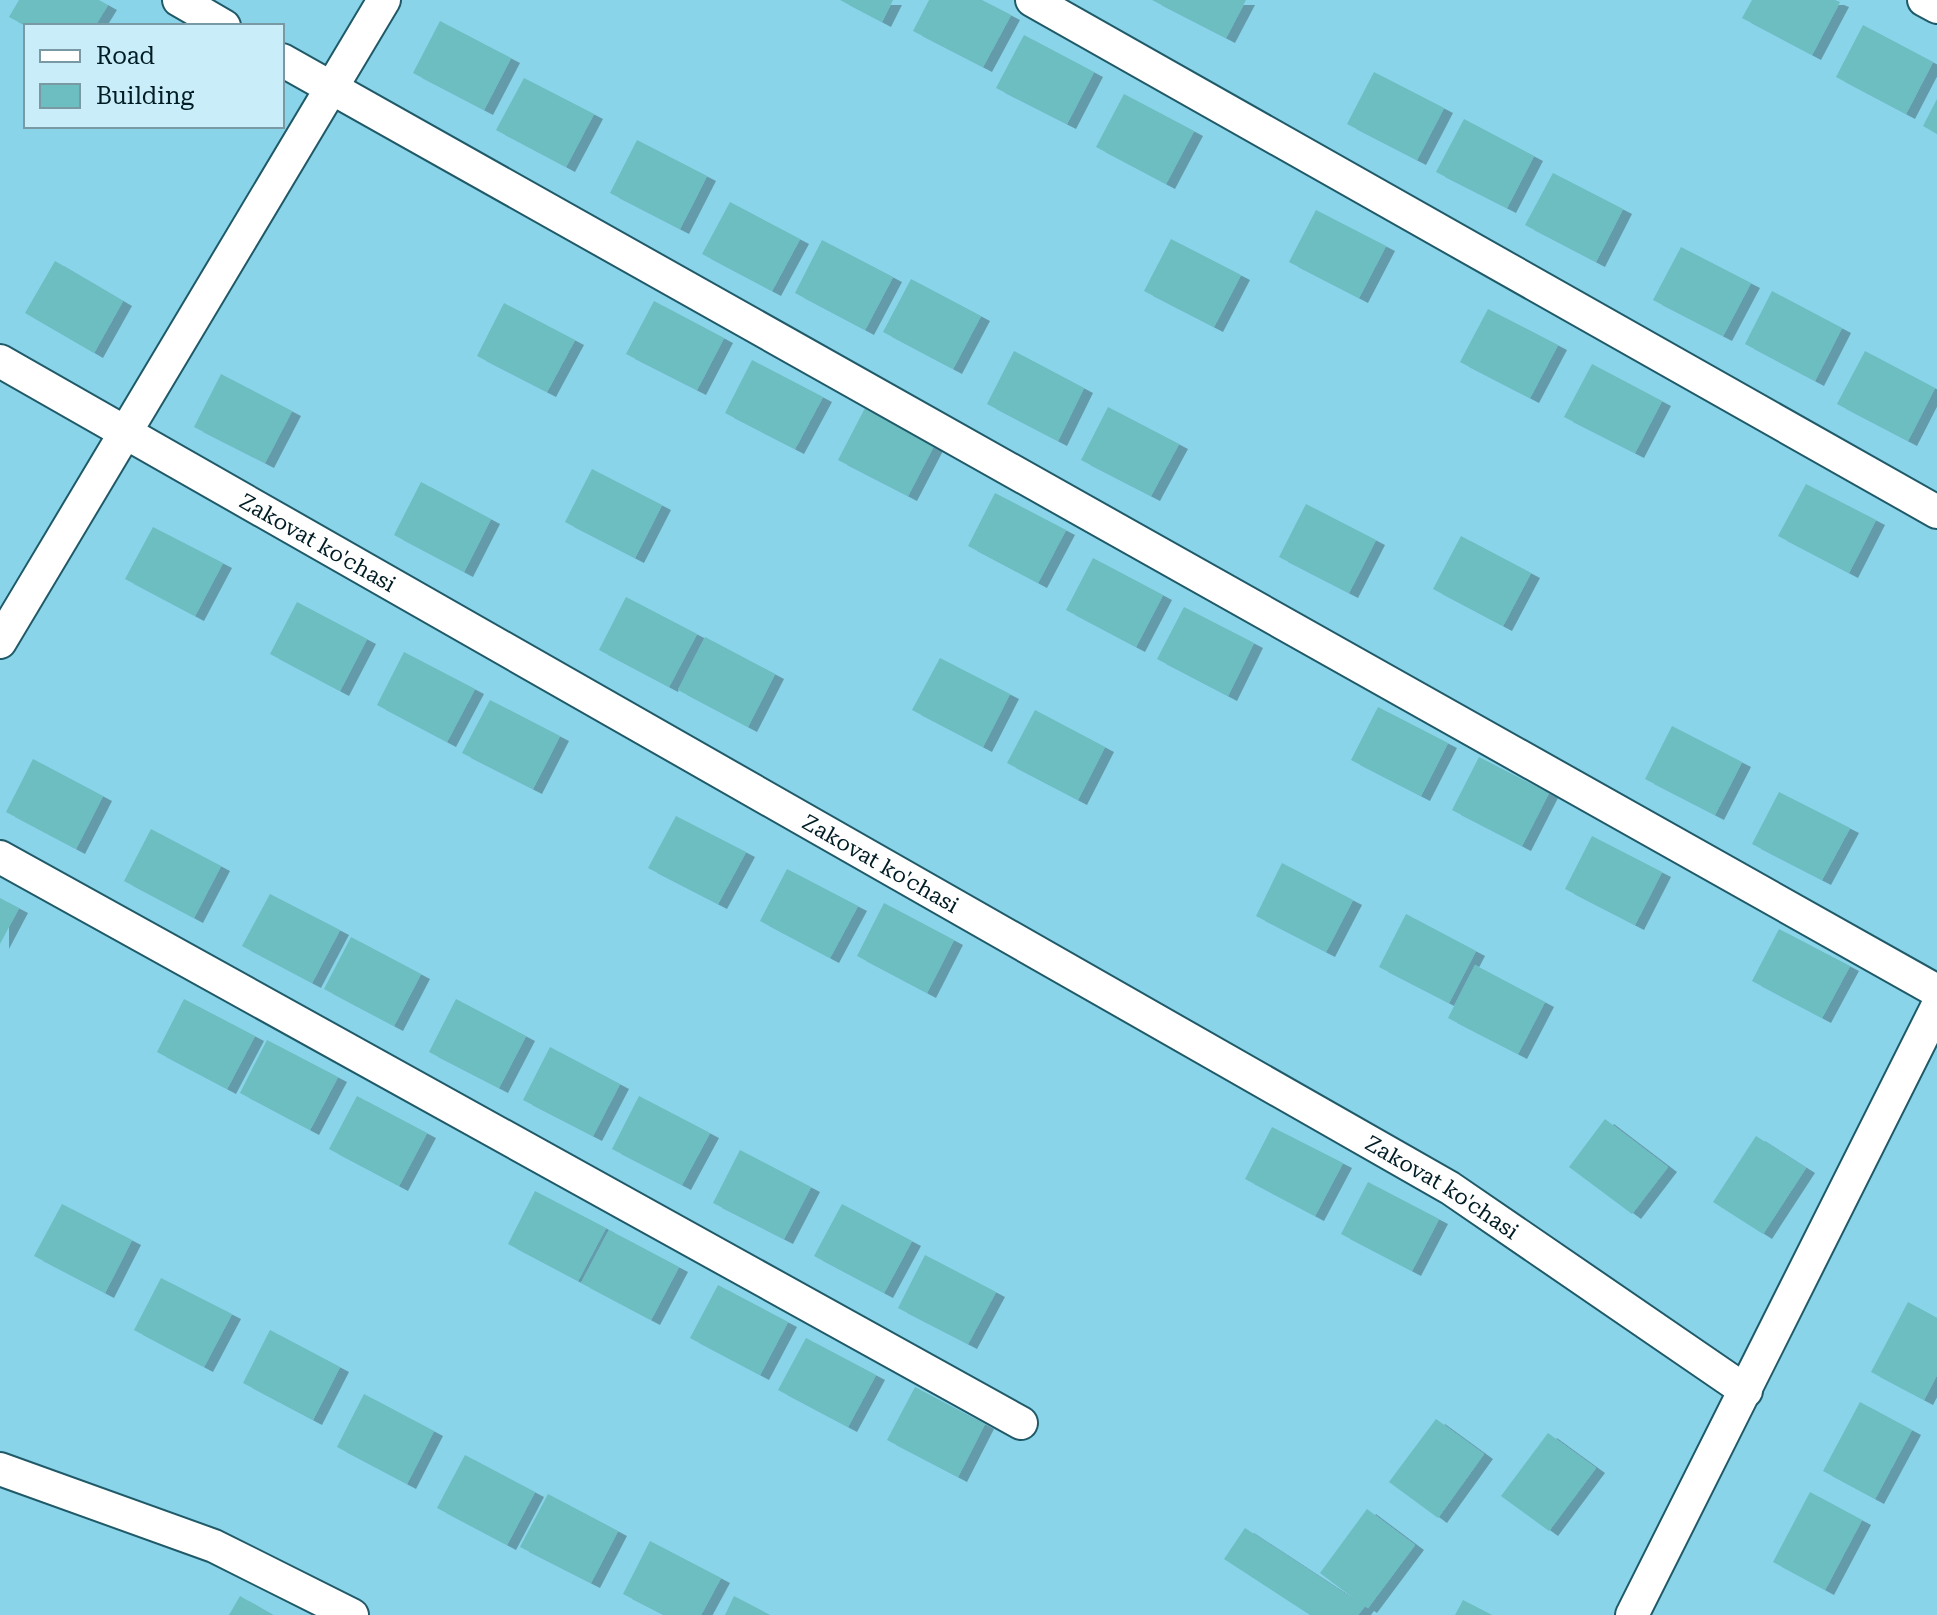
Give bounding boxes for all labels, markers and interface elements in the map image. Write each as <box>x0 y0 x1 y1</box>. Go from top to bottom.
legend <box>24 24 284 128</box>
text: Road <box>96 42 155 70</box>
text: Building <box>96 82 194 110</box>
street label: Zakovat ko'chasi <box>235 488 400 597</box>
street label: Zakovat ko'chasi <box>798 809 963 918</box>
street label: Zakovat ko'chasi <box>1361 1130 1523 1244</box>

